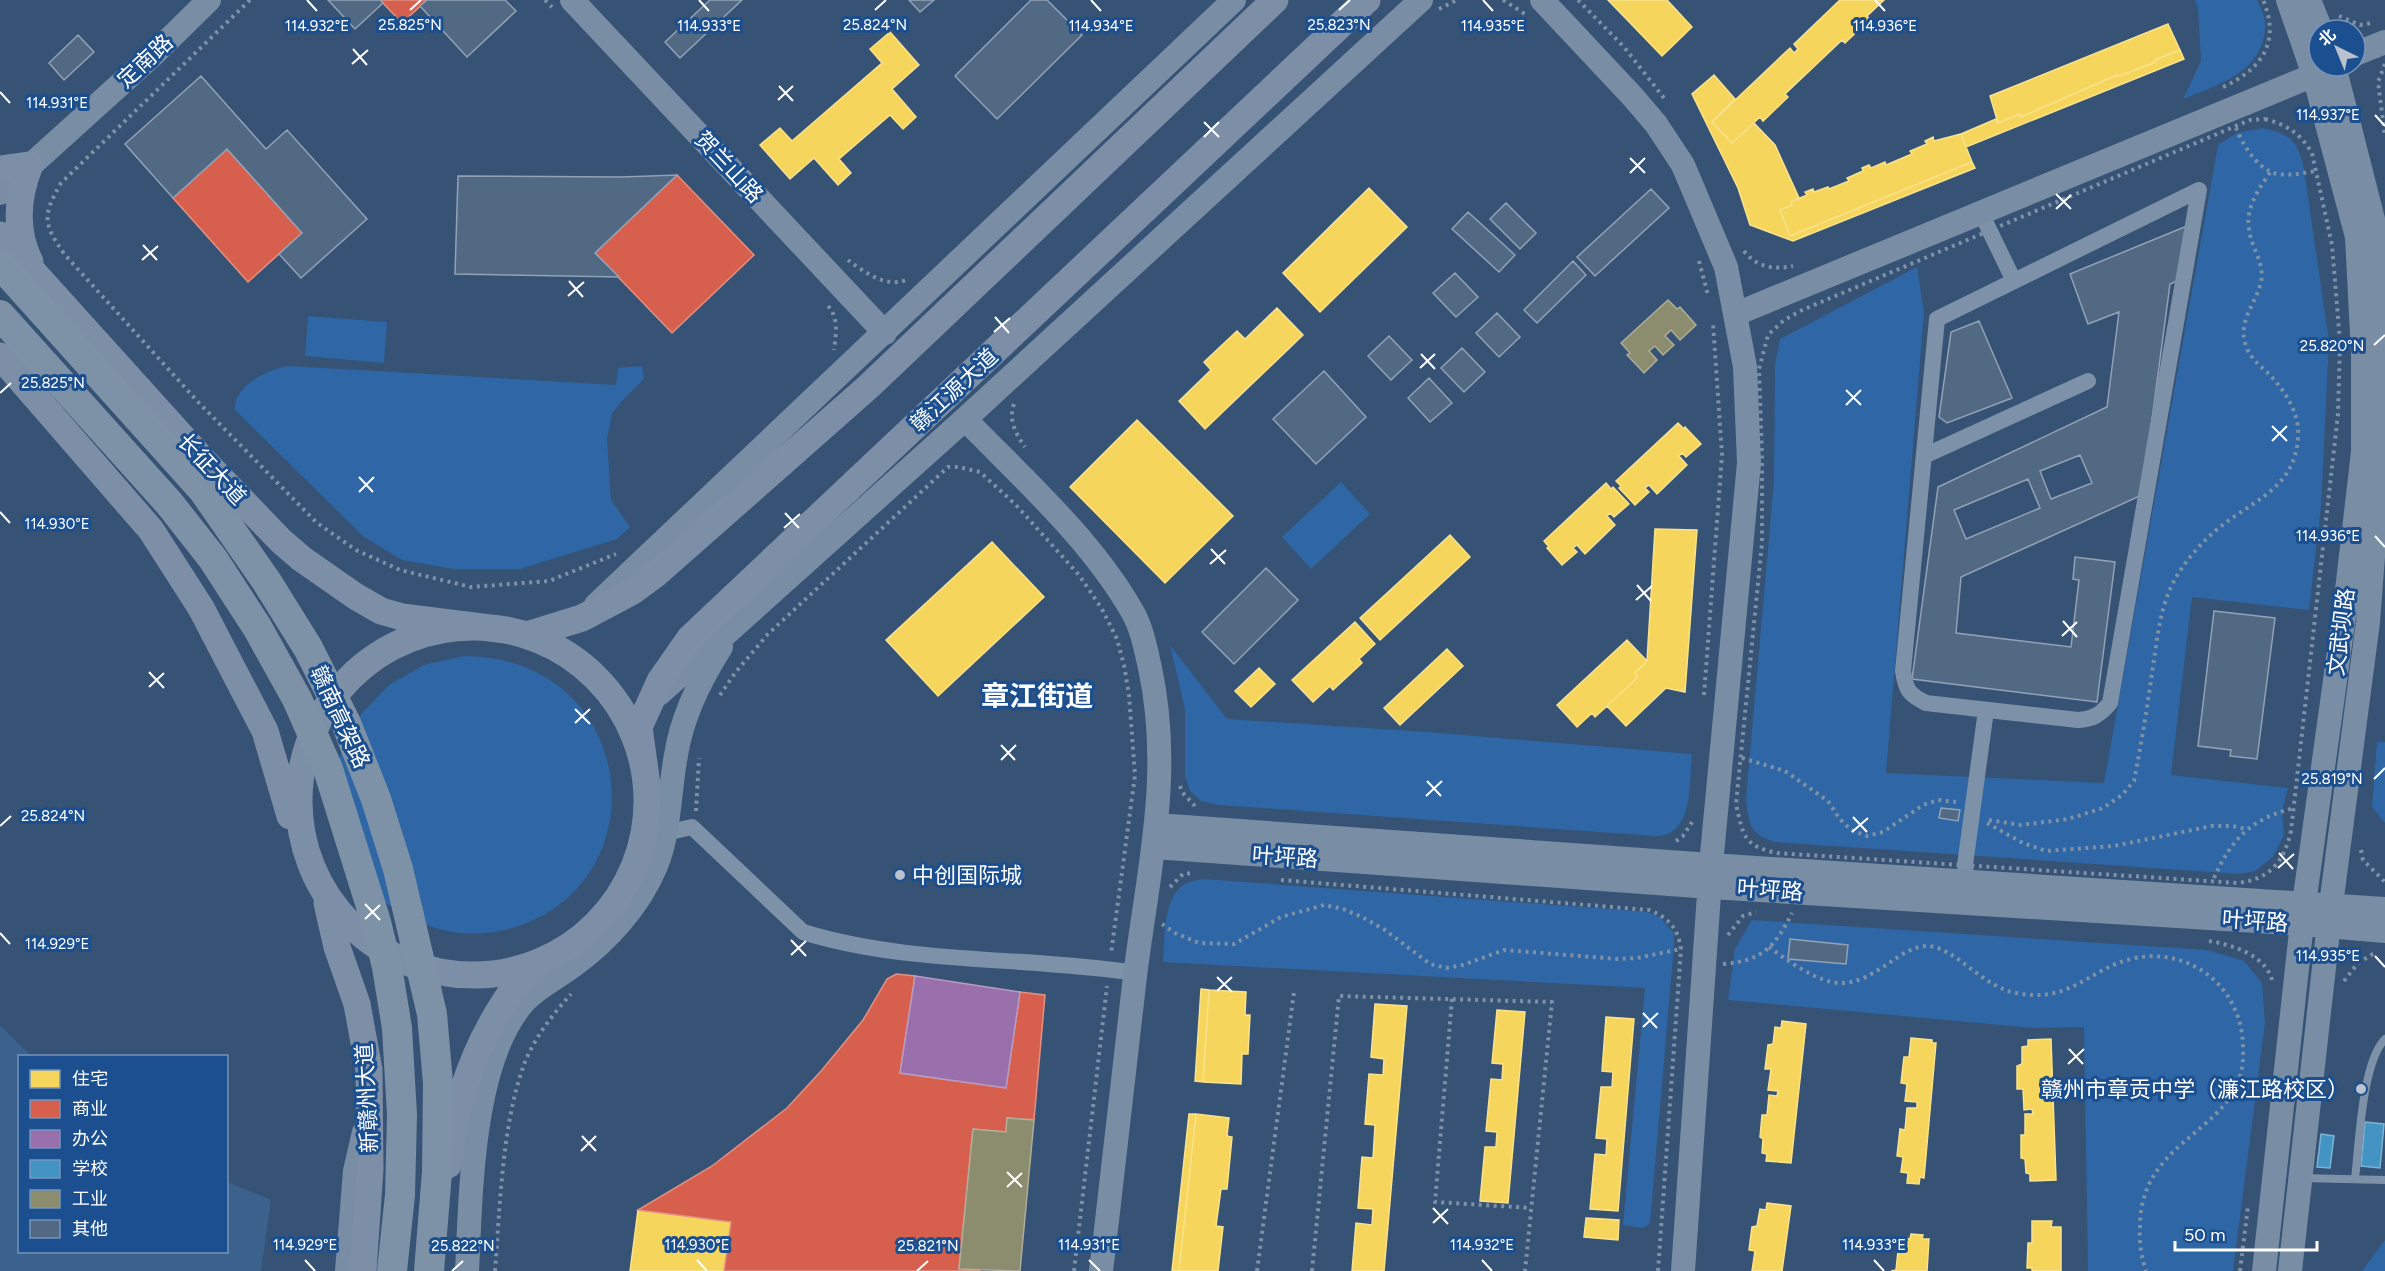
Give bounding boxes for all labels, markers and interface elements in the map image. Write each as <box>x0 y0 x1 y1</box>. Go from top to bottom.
text: 25.825°N <box>378 16 442 34</box>
text: 25.824°N <box>843 16 907 34</box>
text: 25.823°N <box>1307 16 1371 34</box>
text: 114.932°E <box>285 17 349 35</box>
text: 114.933°E <box>677 17 741 35</box>
text: 114.934°E <box>1068 17 1134 35</box>
text: 114.935°E <box>1461 17 1525 35</box>
text: 114.936°E <box>1853 17 1917 35</box>
north arrow <box>2307 18 2367 78</box>
text: 北 <box>2315 25 2339 50</box>
street label: 定南路 <box>112 29 178 93</box>
text: 114.931°E <box>26 94 88 112</box>
text: 114.937°E <box>2296 106 2360 124</box>
street label: 贺兰山路 <box>689 126 769 208</box>
text: 25.820°N <box>2300 337 2364 355</box>
street label: 赣江源大道 <box>905 343 1003 437</box>
text: 25.825°N <box>21 374 85 392</box>
street label: 长征大道 <box>172 428 252 510</box>
text: 114.930°E <box>24 515 90 533</box>
text: 114.936°E <box>2296 527 2360 545</box>
street label: 文武坝路 <box>2322 587 2360 677</box>
street label: 赣南高架路 <box>305 661 375 773</box>
district label: 章江街道 <box>981 679 1093 713</box>
text: 25.819°N <box>2301 770 2363 788</box>
text: 25.824°N <box>21 807 85 825</box>
street label: 叶坪路 <box>1251 841 1319 873</box>
place label: 中创国际城 <box>912 862 1022 889</box>
marker: 中创国际城 <box>893 868 907 882</box>
street label: 叶坪路 <box>1736 874 1804 906</box>
street label: 叶坪路 <box>2221 905 2289 937</box>
text: 114.929°E <box>25 935 89 953</box>
text: 114.935°E <box>2296 947 2360 965</box>
street label: 新赣州大道 <box>351 1042 383 1154</box>
legend <box>18 1055 228 1253</box>
text: 住宅 <box>72 1068 108 1090</box>
place label: 赣州市章贡中学（濂江路校区） <box>2041 1076 2349 1103</box>
marker: 赣州市章贡中学（濂江路校区） <box>2354 1082 2368 1096</box>
text: 商业 <box>72 1098 108 1120</box>
text: 办公 <box>72 1128 108 1150</box>
text: 学校 <box>72 1158 108 1180</box>
text: 工业 <box>72 1188 108 1210</box>
scale bar <box>2175 1214 2318 1252</box>
text: 其他 <box>72 1218 108 1240</box>
text: 50 m <box>2184 1224 2226 1246</box>
text: 114.929°E <box>273 1236 337 1254</box>
text: 114.930°E <box>664 1236 730 1254</box>
text: 114.931°E <box>1058 1236 1120 1254</box>
text: 114.932°E <box>1450 1236 1514 1254</box>
text: 114.933°E <box>1842 1236 1906 1254</box>
text: 25.822°N <box>431 1237 495 1255</box>
text: 25.821°N <box>897 1237 959 1255</box>

